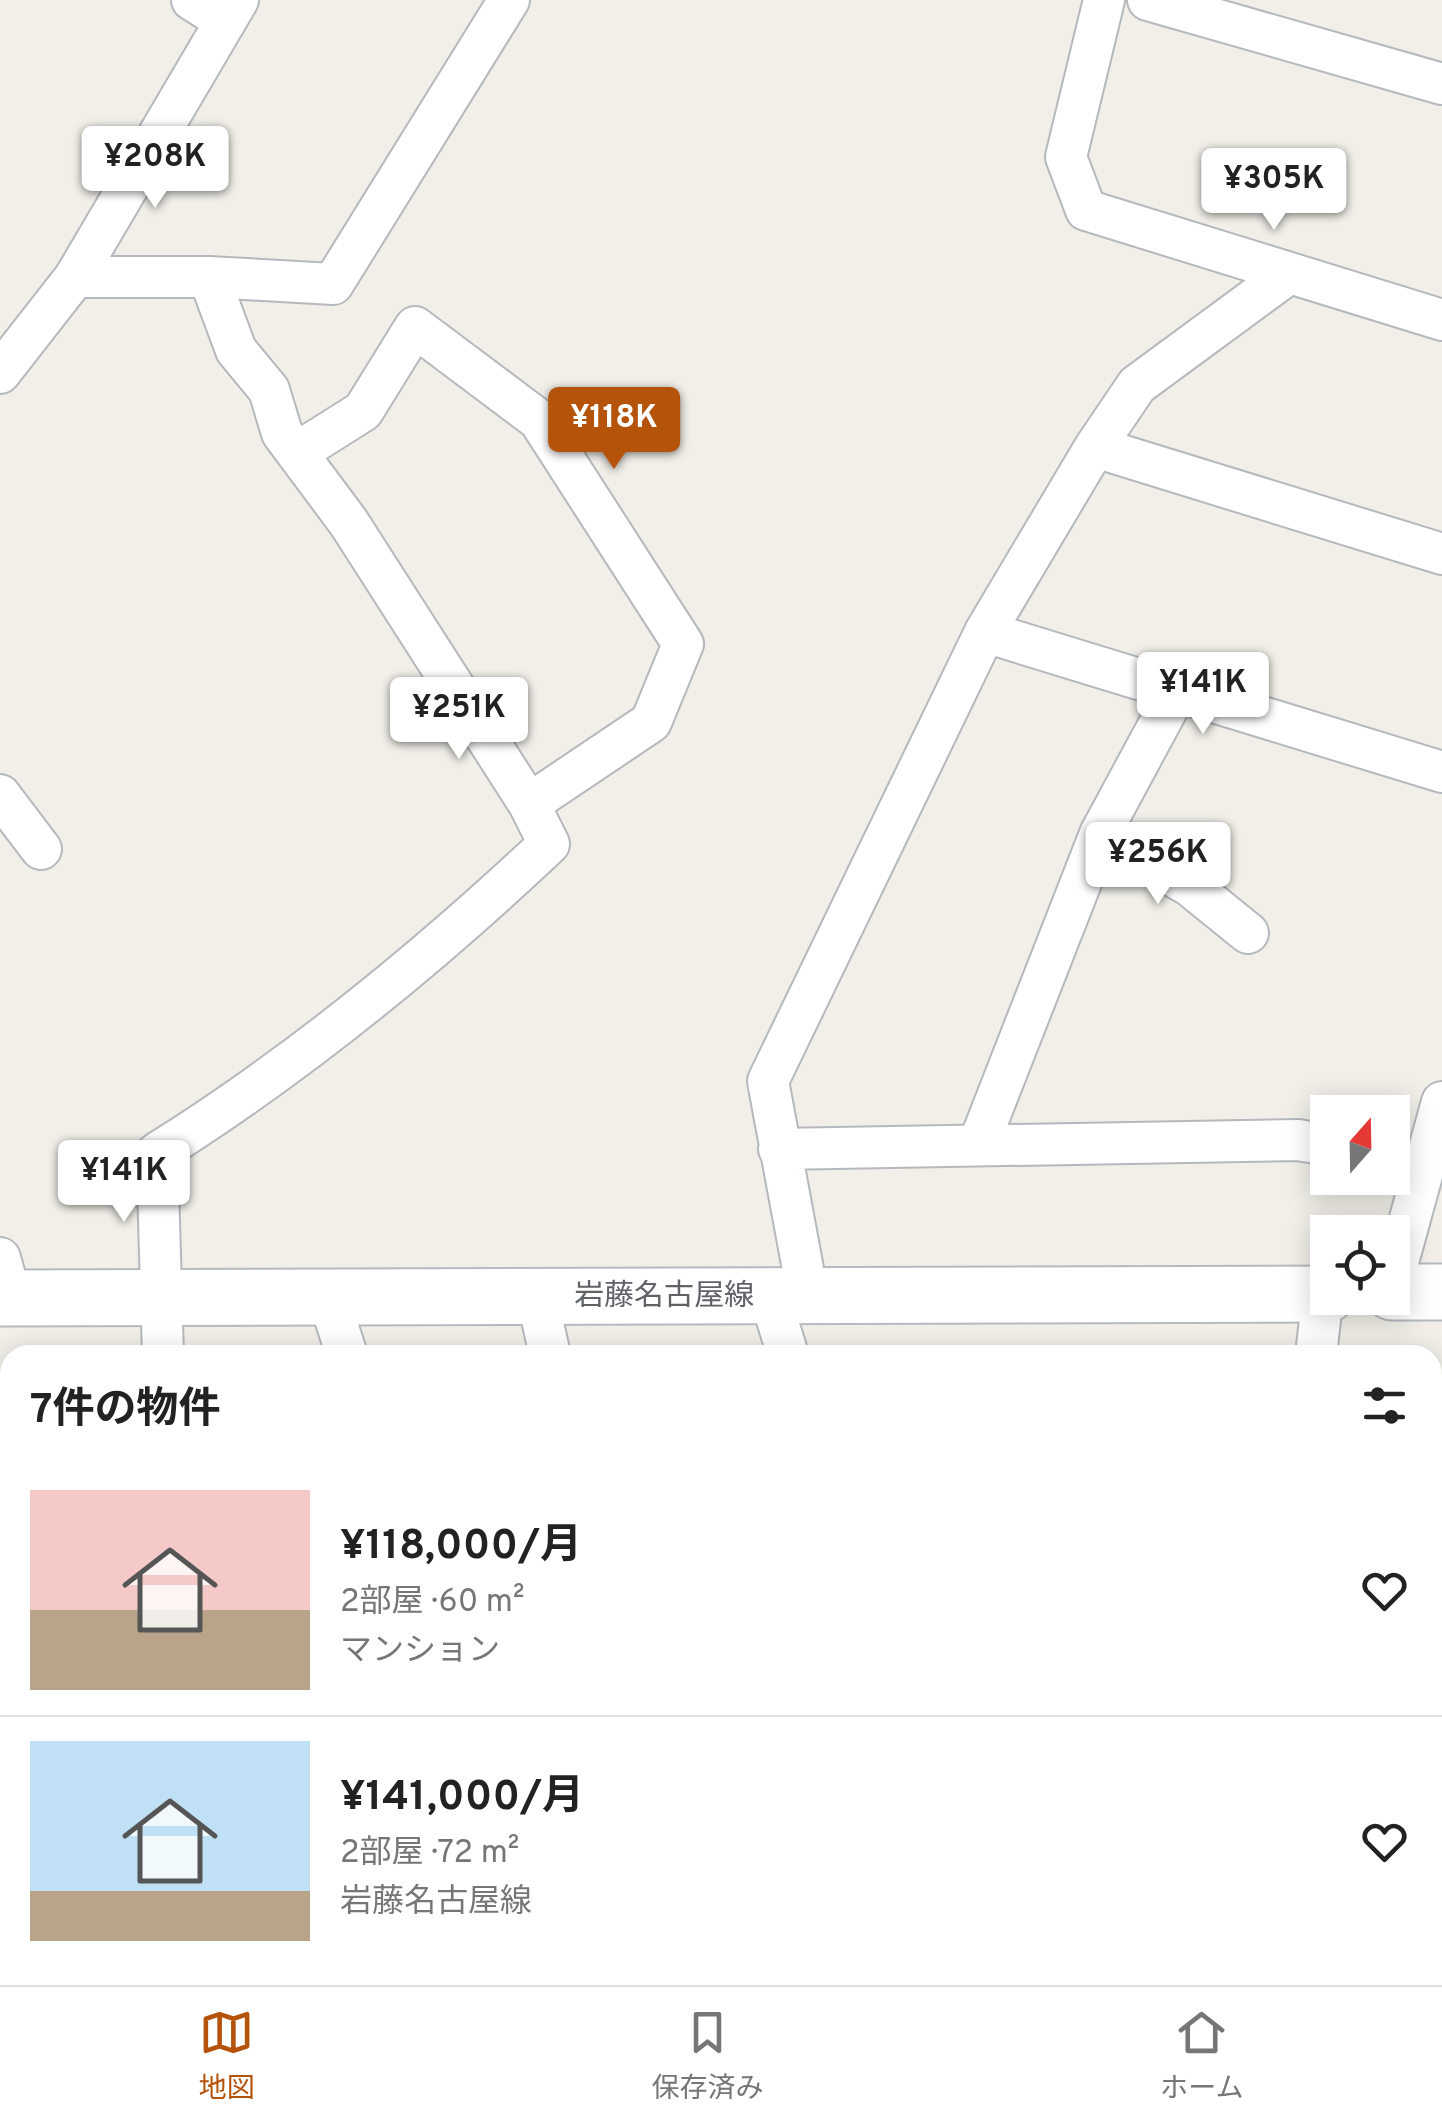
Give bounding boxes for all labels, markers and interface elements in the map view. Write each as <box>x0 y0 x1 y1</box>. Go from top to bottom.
pin: ¥208K <box>85 126 225 211</box>
text: ¥208K <box>104 138 206 178</box>
pin: ¥305K <box>1204 148 1344 233</box>
text: ¥305K <box>1223 160 1325 200</box>
pin: ¥118K <box>544 387 684 472</box>
text: ¥118K <box>570 399 658 439</box>
pin: ¥141K <box>1133 652 1273 737</box>
text: ¥141K <box>1159 664 1247 704</box>
pin: ¥251K <box>389 677 529 762</box>
text: ¥251K <box>412 689 506 729</box>
pin: ¥256K <box>1088 822 1228 907</box>
text: ¥256K <box>1108 834 1208 874</box>
north arrow <box>1310 1095 1410 1195</box>
map controls <box>1310 1095 1410 1315</box>
pin: ¥141K <box>54 1140 194 1225</box>
text: ¥141K <box>80 1152 168 1192</box>
button: locate <box>1310 1215 1410 1315</box>
street label: 岩藤名古屋線 <box>574 1279 754 1316</box>
icon: filters <box>1357 1378 1412 1433</box>
text: 7件の物件 <box>30 1385 221 1438</box>
text: ¥118,000/月 <box>340 1521 582 1574</box>
icon: home <box>110 1530 230 1650</box>
icon: heart <box>1357 1563 1412 1618</box>
text: 2部屋 · 60 m² <box>340 1583 524 1623</box>
text: マンション <box>340 1632 500 1672</box>
text: ¥141,000/月 <box>340 1772 584 1825</box>
icon: home <box>110 1781 230 1901</box>
icon: heart <box>1357 1814 1412 1869</box>
text: 2部屋 · 72 m² <box>340 1834 519 1874</box>
text: 岩藤名古屋線 <box>340 1883 532 1923</box>
tab: 地図 <box>198 2005 254 2108</box>
tab: 保存済み <box>651 2005 763 2108</box>
tab: ホーム <box>1160 2005 1244 2108</box>

